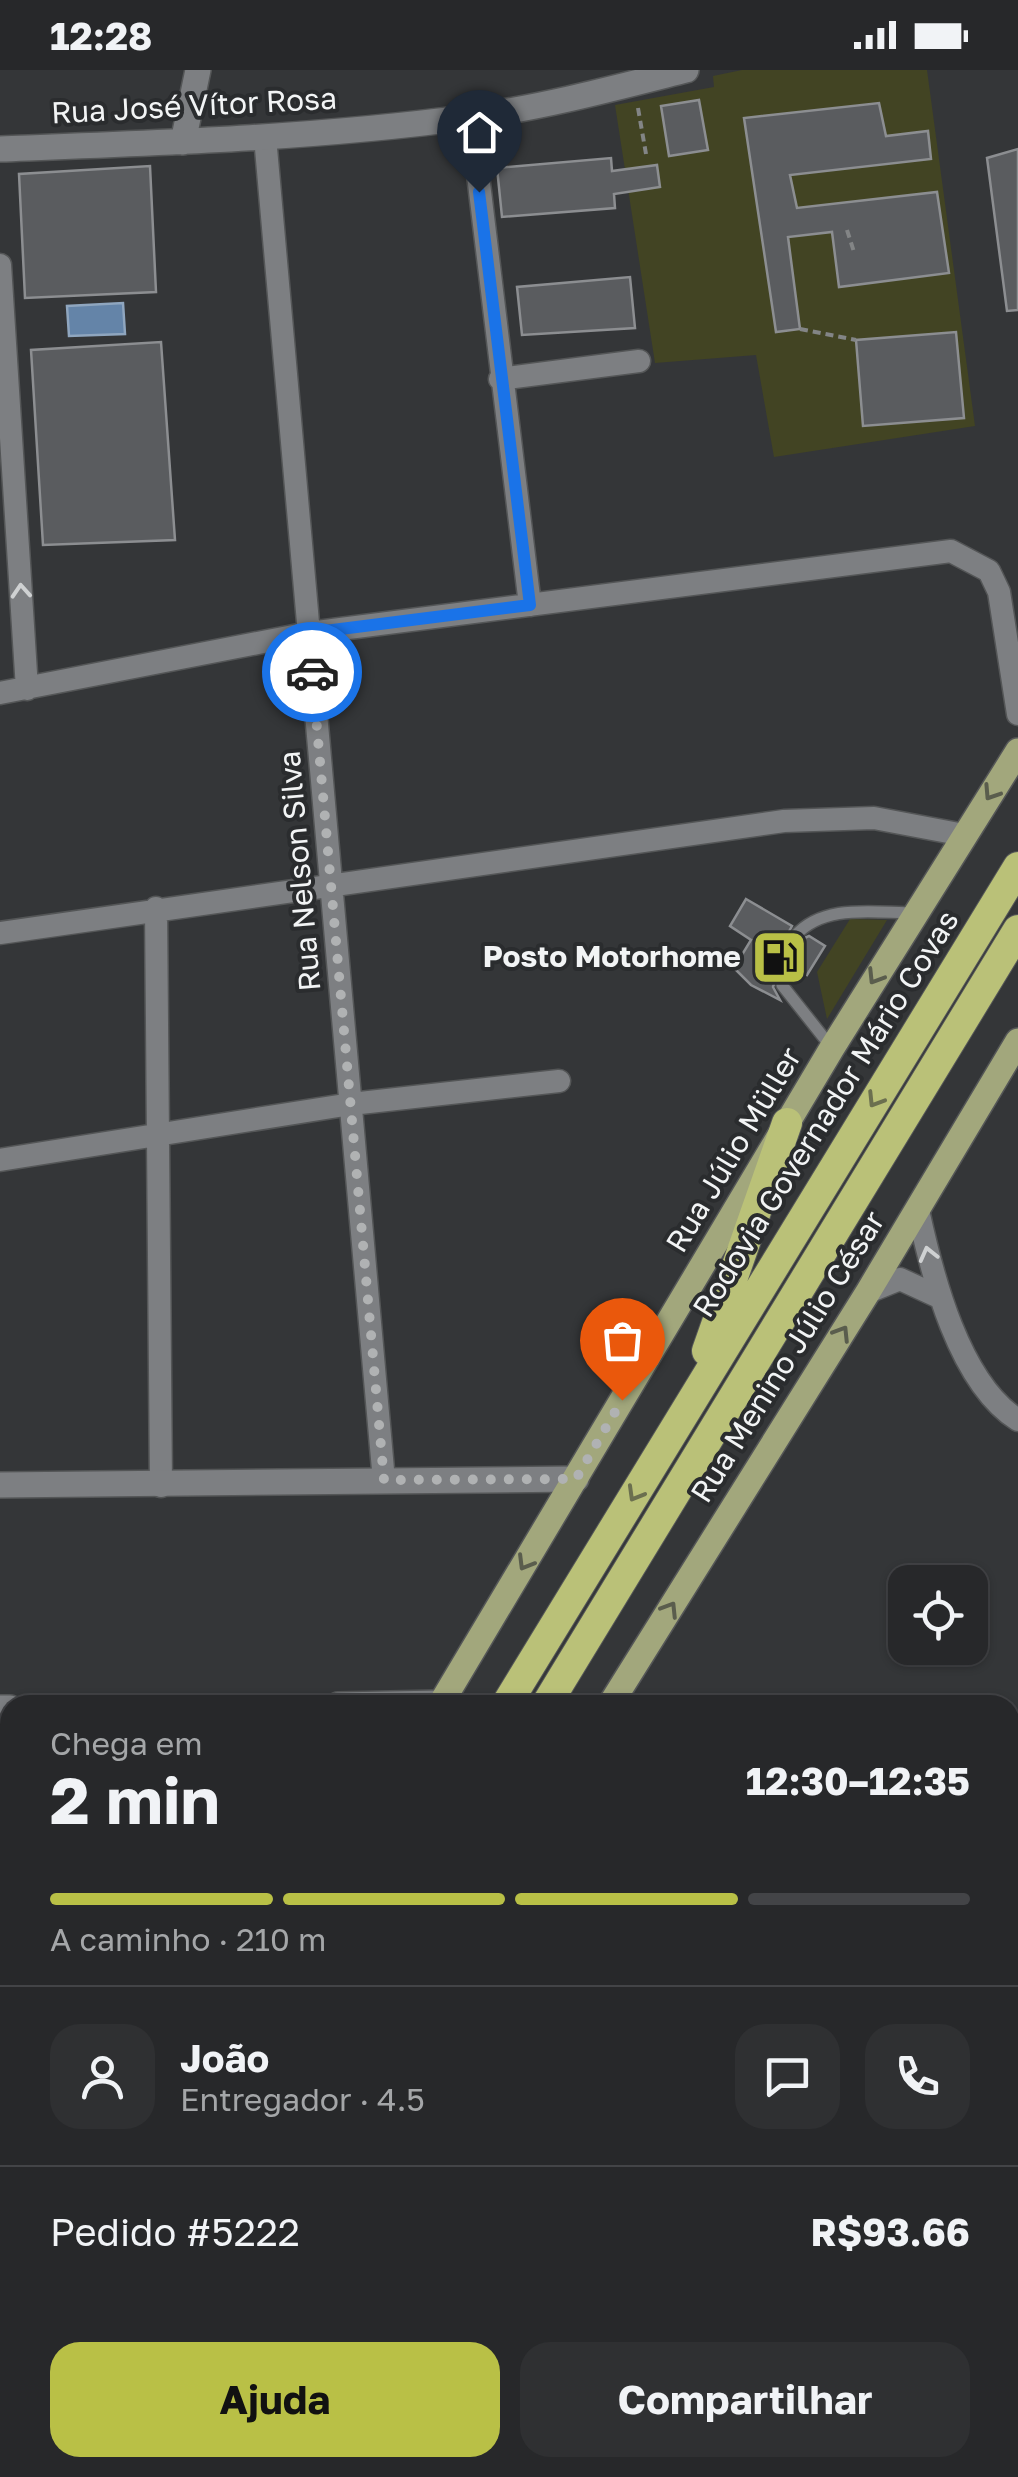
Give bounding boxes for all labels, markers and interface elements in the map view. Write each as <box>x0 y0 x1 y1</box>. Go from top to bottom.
text: 12:28 <box>50 13 152 58</box>
street label: Rua José Vítor Rosa <box>50 80 338 130</box>
pin <box>437 90 522 193</box>
icon: home <box>452 105 507 160</box>
one-way arrow <box>11 583 32 599</box>
courier <box>262 622 362 722</box>
icon: car <box>285 645 340 700</box>
street label: Rua Nelson Silva <box>271 749 327 993</box>
one-way arrow <box>985 782 1004 800</box>
street label: Rodovia Governador Mário Covas <box>685 904 966 1323</box>
fuel station icon: Posto Motorhome <box>750 927 810 987</box>
place label: Posto Motorhome <box>483 938 741 974</box>
one-way arrow <box>869 966 888 984</box>
street label: Rua Júlio Müller <box>658 1040 809 1258</box>
one-way arrow <box>869 1089 888 1107</box>
street label: Rua Menino Júlio César <box>683 1204 892 1509</box>
one-way arrow <box>919 1246 940 1263</box>
pin <box>580 1298 665 1401</box>
icon: bag <box>595 1313 650 1368</box>
one-way arrow <box>830 1326 849 1344</box>
one-way arrow <box>628 1483 647 1501</box>
one-way arrow <box>518 1552 537 1570</box>
map controls <box>888 1565 988 1665</box>
button: locate <box>888 1565 988 1665</box>
one-way arrow <box>658 1602 677 1620</box>
text: Chega em <box>50 1724 203 1762</box>
text: 12:30–12:35 <box>746 1758 970 1803</box>
text: 2 min <box>50 1760 220 1838</box>
text: A caminho · 210 m <box>50 1920 326 1958</box>
button: person <box>50 2024 155 2129</box>
button: chat <box>735 2024 840 2129</box>
button: phone <box>865 2024 970 2129</box>
text: João <box>180 2035 269 2080</box>
text: Entregador · 4.5 <box>180 2080 425 2118</box>
text: Pedido #5222 <box>50 2209 300 2254</box>
text: R$93.66 <box>810 2209 970 2254</box>
button: Ajuda <box>50 2342 500 2457</box>
button: Compartilhar <box>520 2342 970 2457</box>

